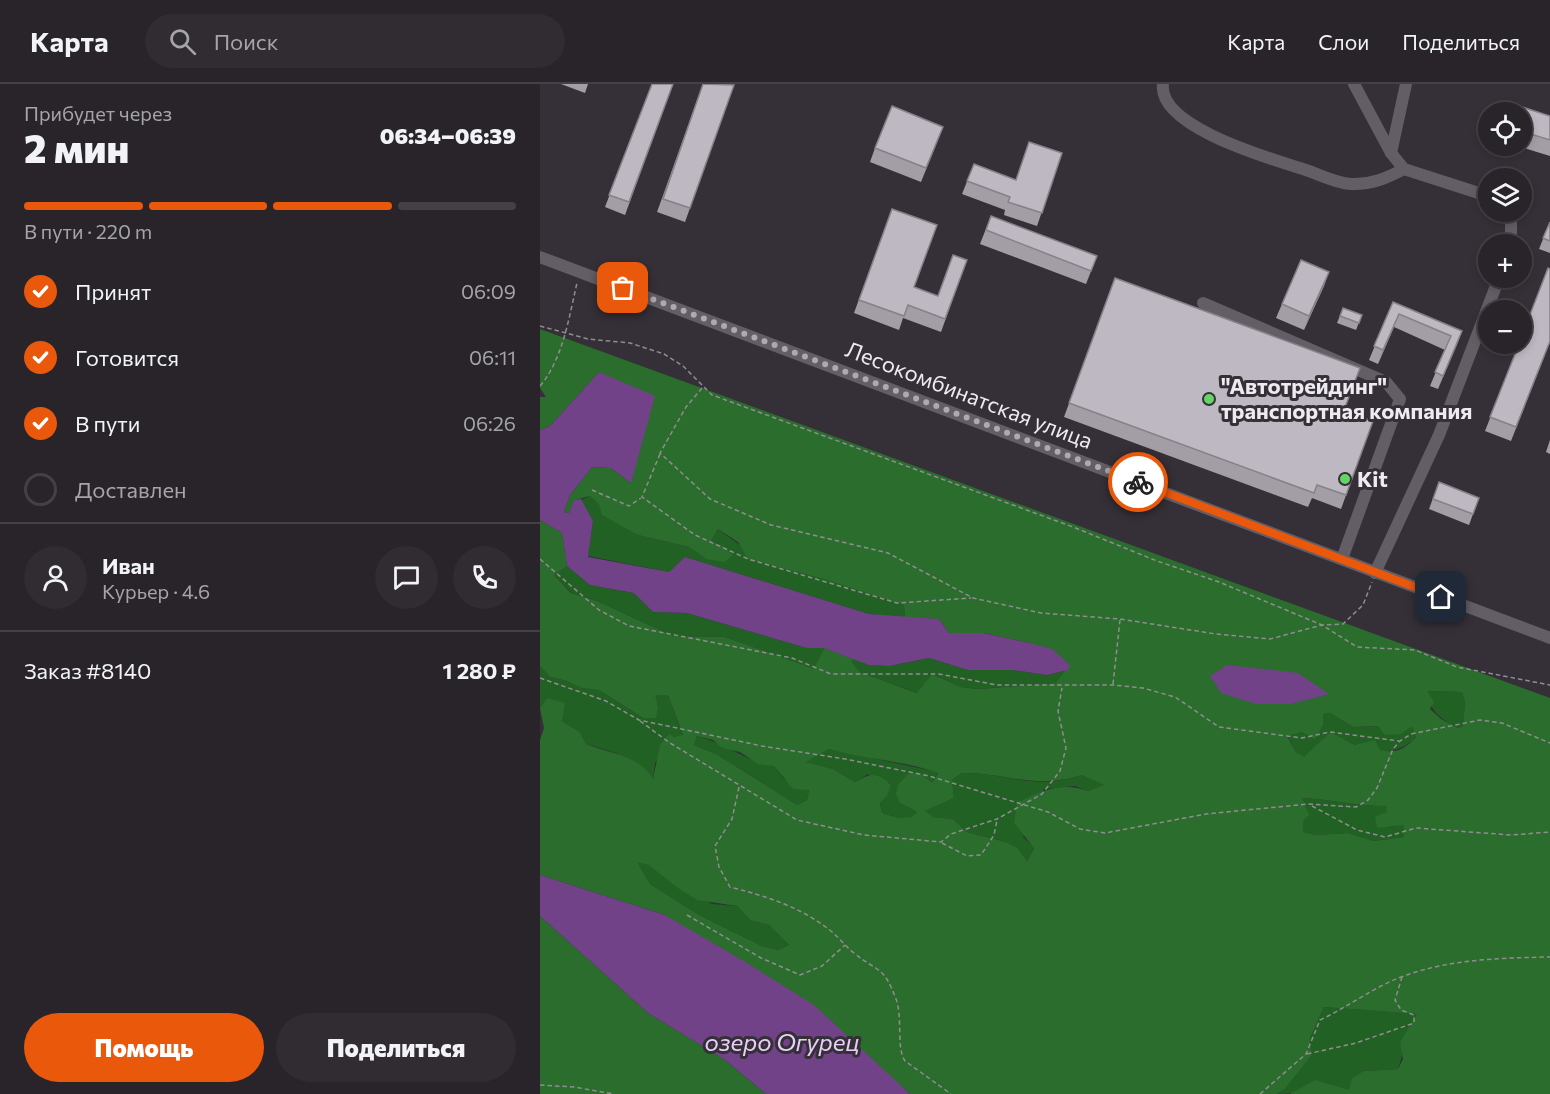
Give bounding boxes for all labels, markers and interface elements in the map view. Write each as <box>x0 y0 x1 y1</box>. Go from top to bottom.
search box <box>145 14 565 68</box>
text: Карта <box>30 24 109 58</box>
icon: search <box>166 25 199 58</box>
text: Поиск <box>214 28 278 55</box>
text: Карта <box>1227 29 1285 54</box>
text: Слои <box>1318 29 1369 54</box>
text: Поделиться <box>1402 29 1520 54</box>
text: Прибудет через <box>24 101 172 125</box>
map controls <box>1478 102 1532 354</box>
button: locate <box>1478 102 1532 156</box>
text: 06:34–06:39 <box>380 122 516 149</box>
text: 2 мин <box>24 123 129 171</box>
button: layers <box>1478 168 1532 222</box>
text: В пути · 220 m <box>24 219 152 243</box>
button: + <box>1478 234 1532 288</box>
pin <box>597 262 648 313</box>
icon: bag <box>606 271 639 304</box>
icon: check <box>24 275 57 308</box>
text: Принят <box>75 278 151 305</box>
text: 06:09 <box>461 279 516 303</box>
button: − <box>1478 300 1532 354</box>
street label: Лесокомбинатская улица <box>842 335 1096 454</box>
icon: check <box>24 341 57 374</box>
text: Готовится <box>75 344 179 371</box>
text: 06:11 <box>469 345 516 369</box>
place label: "Автотрейдинг" транспортная компания <box>1221 372 1473 424</box>
marker: "Автотрейдинг" транспортная компания <box>1202 392 1216 406</box>
icon: check <box>24 407 57 440</box>
text: В пути <box>75 410 140 437</box>
text: 06:26 <box>463 411 516 435</box>
courier <box>1108 452 1168 512</box>
place label: Kit <box>1357 465 1388 492</box>
icon: bike <box>1122 466 1155 499</box>
marker: Kit <box>1338 472 1352 486</box>
text: Доставлен <box>75 476 187 503</box>
button: person <box>24 546 87 609</box>
button: chat <box>375 546 438 609</box>
button: phone <box>453 546 516 609</box>
text: Иван <box>102 552 155 579</box>
pin <box>1415 571 1466 622</box>
text: Курьер · 4.6 <box>102 579 210 603</box>
icon: home <box>1424 580 1457 613</box>
text: Заказ #8140 <box>24 657 151 684</box>
text: 1 280 ₽ <box>443 657 516 684</box>
button: Помощь <box>24 1013 264 1082</box>
button: Поделиться <box>276 1013 516 1082</box>
water label: озеро Огурец <box>705 1027 859 1056</box>

